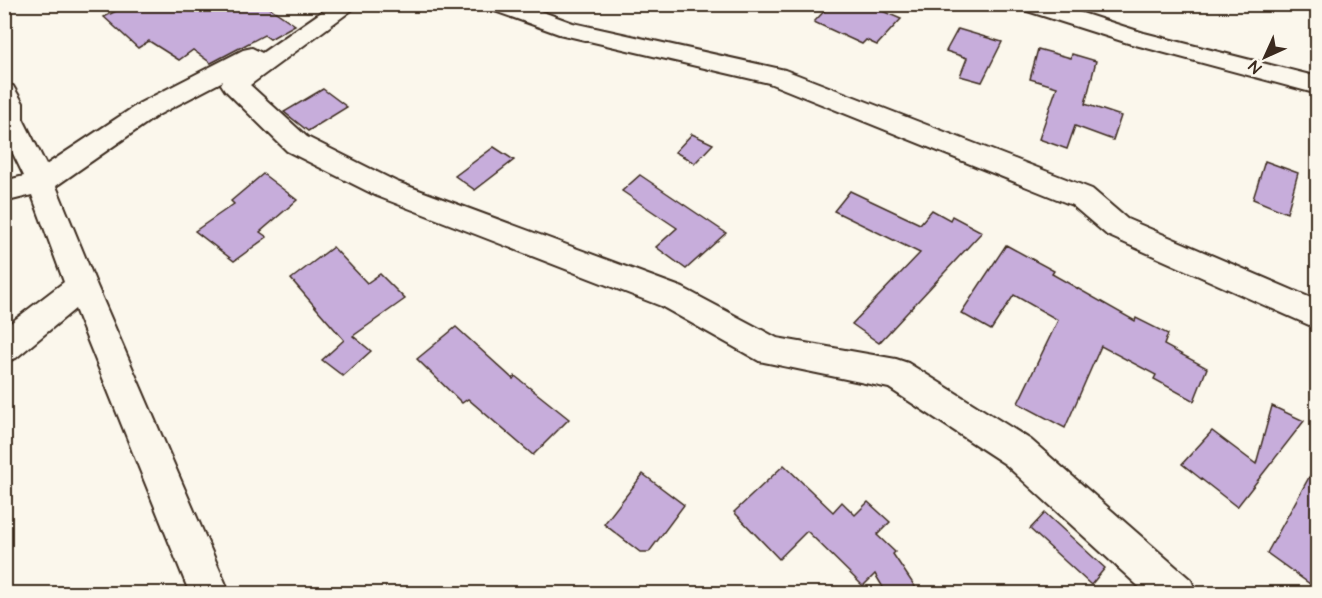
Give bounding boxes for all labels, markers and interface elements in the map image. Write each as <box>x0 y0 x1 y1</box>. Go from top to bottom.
north arrow <box>1235 27 1295 87</box>
text: N <box>1244 56 1266 78</box>

